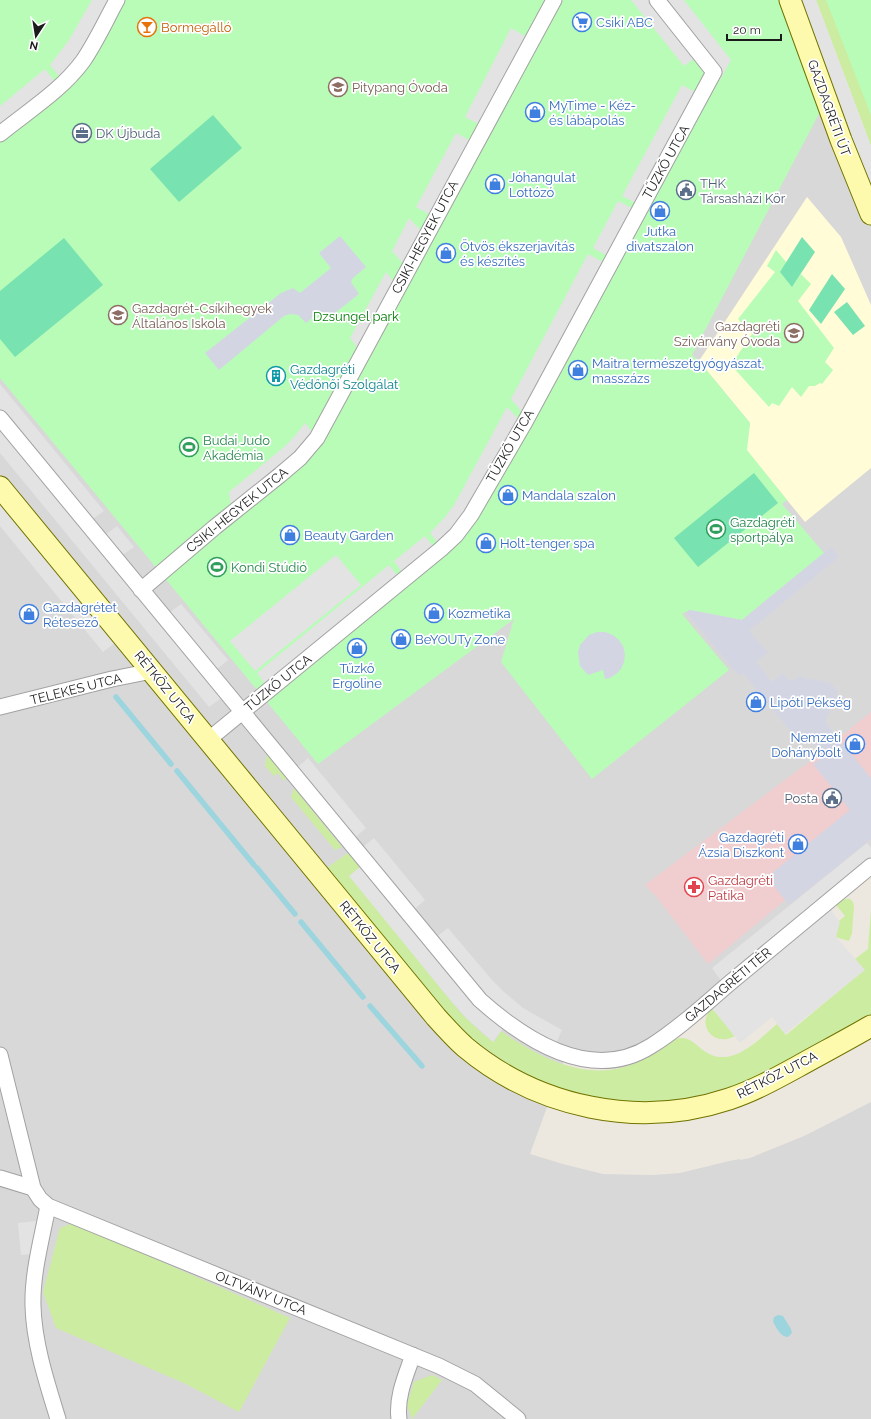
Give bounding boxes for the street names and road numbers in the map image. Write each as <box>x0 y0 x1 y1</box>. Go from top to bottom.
street label: GAZDAGRÉTI ÚT <box>805 58 853 158</box>
street label: TŰZKŐ UTCA <box>640 122 693 201</box>
street label: CSIKI-HEGYEK UTCA <box>389 178 461 296</box>
street label: TŰZKŐ UTCA <box>483 407 537 485</box>
street label: CSIKI-HEGYEK UTCA <box>183 464 291 556</box>
street label: RÉTKÖZ UTCA <box>131 647 199 726</box>
street label: TŰZKŐ UTCA <box>241 651 315 715</box>
street label: TELEKES UTCA <box>29 670 124 708</box>
street label: RÉTKÖZ UTCA <box>336 897 404 976</box>
street label: GAZDAGRÉTI TÉR <box>682 945 774 1025</box>
street label: RÉTKÖZ UTCA <box>734 1047 820 1102</box>
street label: OLTVÁNY UTCA <box>213 1268 309 1318</box>

